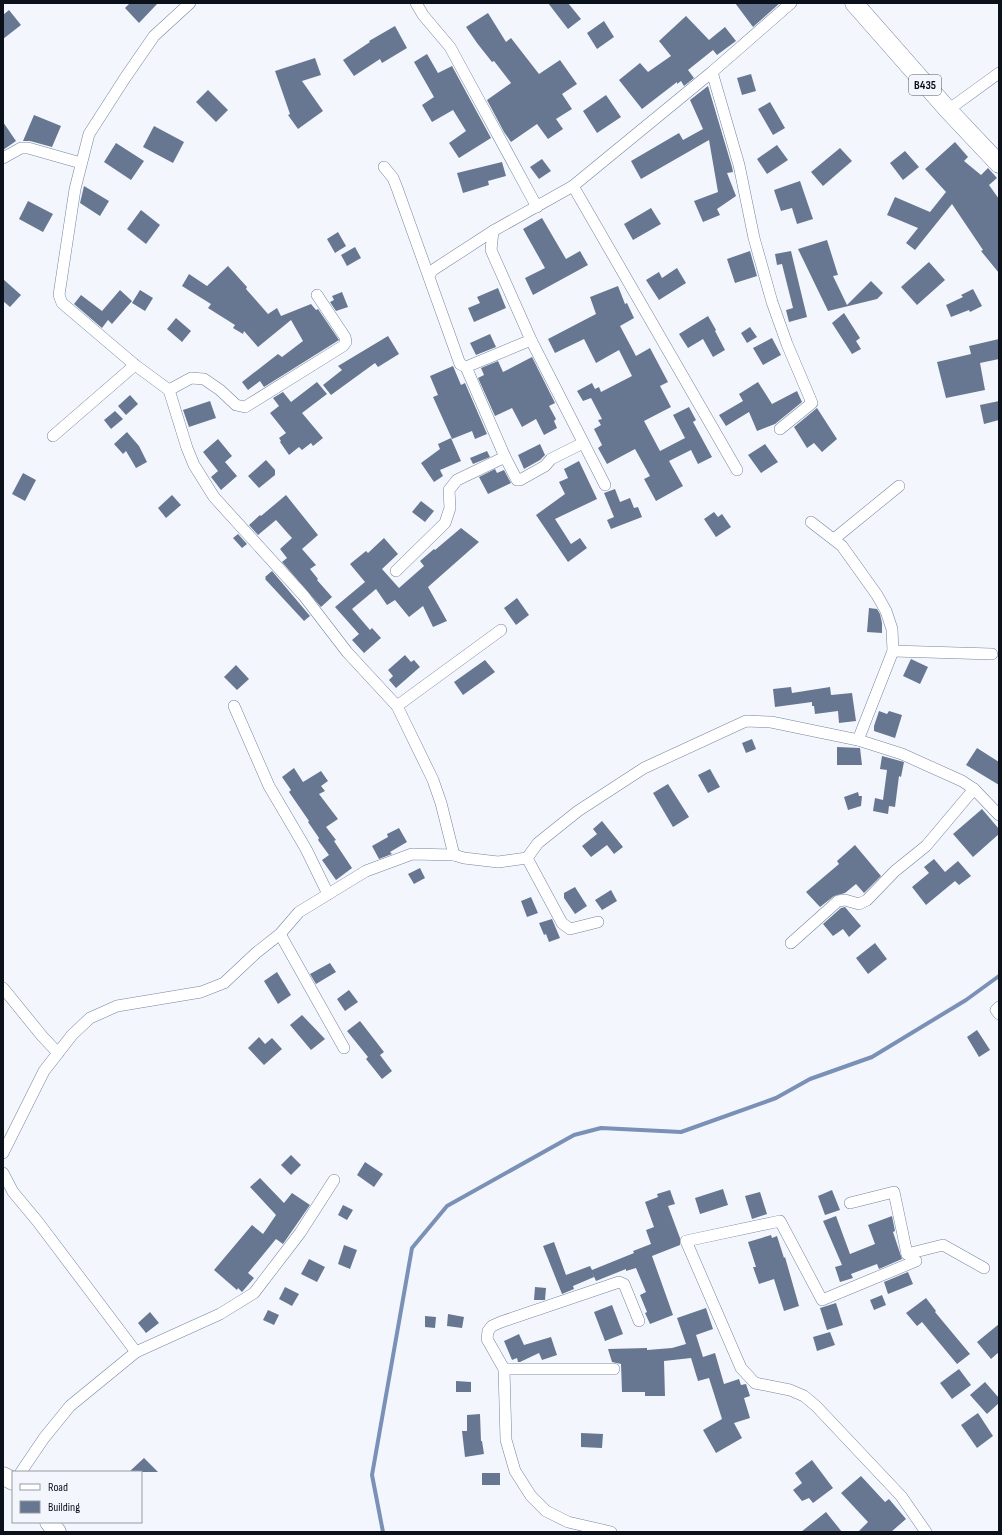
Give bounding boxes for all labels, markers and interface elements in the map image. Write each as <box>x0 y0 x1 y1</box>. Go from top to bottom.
road number: B435 <box>909 75 941 95</box>
legend <box>12 1471 142 1523</box>
text: Road <box>48 1480 68 1495</box>
text: Building <box>48 1500 80 1515</box>

